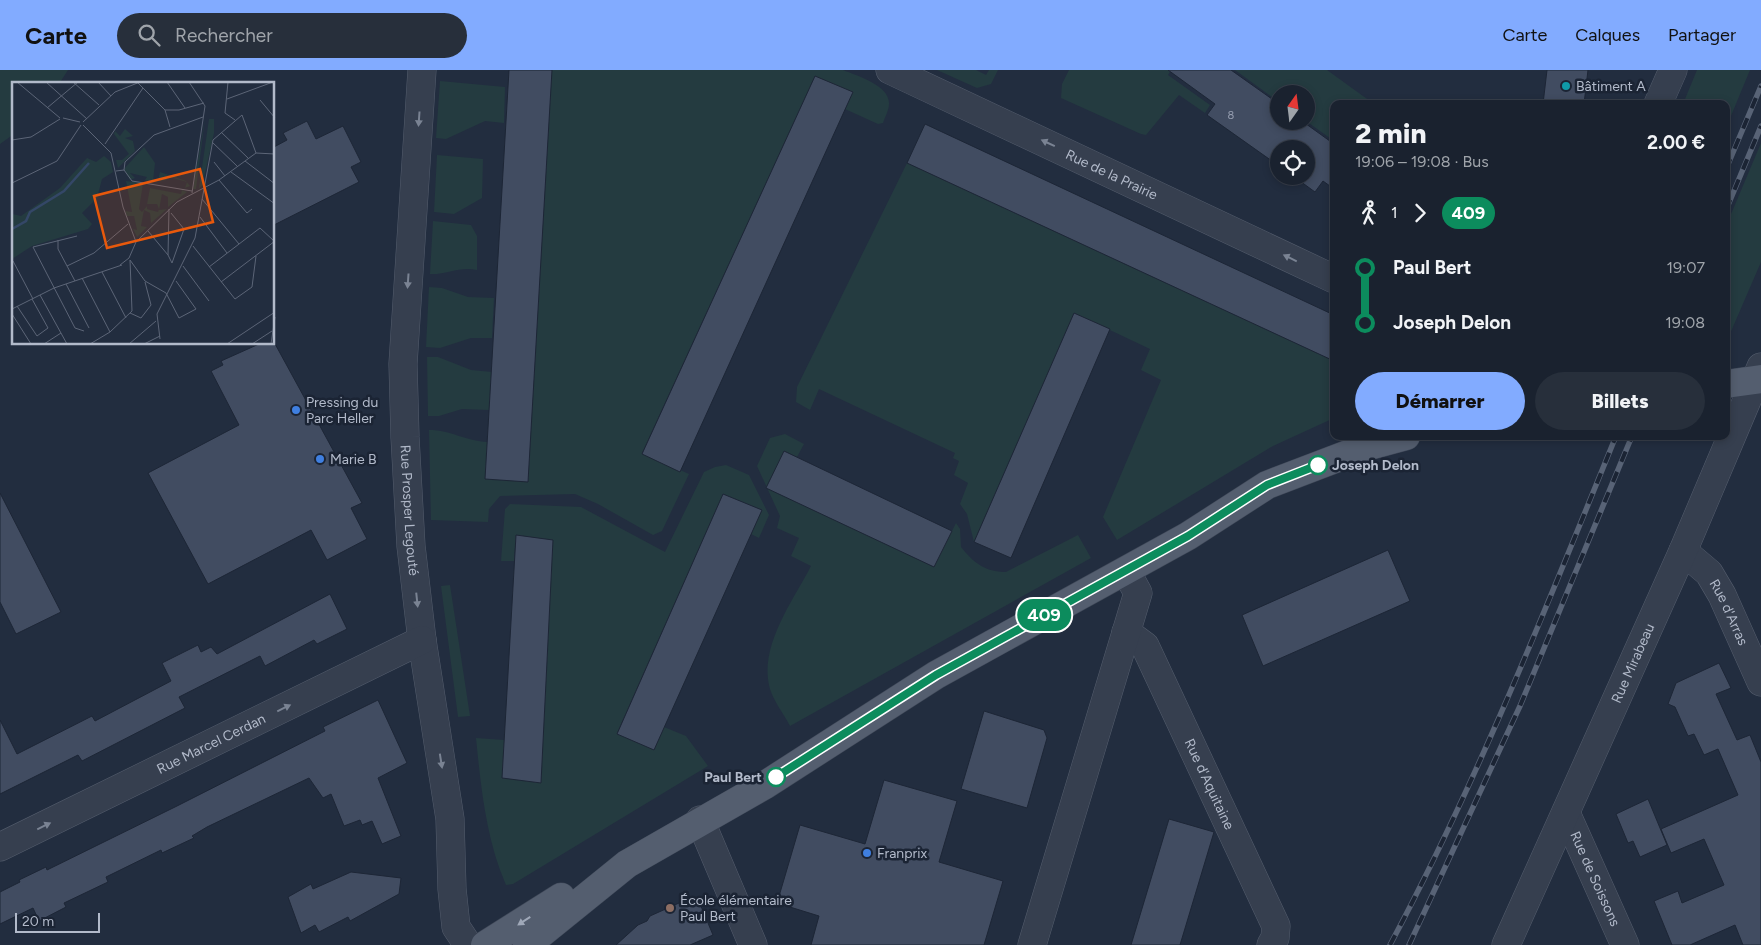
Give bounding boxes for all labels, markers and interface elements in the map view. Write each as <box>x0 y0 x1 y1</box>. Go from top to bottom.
search box <box>117 13 467 58</box>
text: Carte <box>25 21 87 50</box>
icon: search <box>135 21 163 49</box>
text: Rechercher <box>175 24 273 47</box>
text: Carte <box>1502 24 1547 46</box>
text: Calques <box>1575 24 1640 46</box>
text: Partager <box>1668 24 1736 46</box>
place label: Bâtiment A <box>1576 78 1646 95</box>
marker: Bâtiment A <box>1560 80 1572 92</box>
inset map <box>12 82 275 345</box>
north arrow <box>1270 85 1315 130</box>
map controls <box>1270 85 1315 185</box>
house number: 8 <box>1228 109 1235 122</box>
one-way arrow <box>415 111 423 127</box>
text: 2 min <box>1355 116 1426 150</box>
text: 2.00 € <box>1647 131 1705 154</box>
one-way arrow <box>1041 139 1056 147</box>
button: locate <box>1270 140 1315 185</box>
street label: Rue de la Prairie <box>1063 146 1160 204</box>
text: 19:06 – 19:08 · Bus <box>1355 152 1489 171</box>
icon: walk <box>1355 199 1383 227</box>
icon: forward <box>1406 199 1434 227</box>
text: 409 <box>1452 202 1485 224</box>
text: 1 <box>1391 203 1398 222</box>
one-way arrow <box>1283 254 1297 262</box>
text: Paul Bert <box>1393 256 1471 279</box>
text: 19:07 <box>1666 258 1705 277</box>
one-way arrow <box>404 273 412 289</box>
text: Joseph Delon <box>1393 311 1511 334</box>
text: 19:08 <box>1665 313 1705 332</box>
button: Démarrer <box>1355 372 1525 430</box>
button: Billets <box>1535 372 1705 430</box>
place label: Pressing du Parc Heller <box>306 394 378 427</box>
marker: Pressing du Parc Heller <box>290 404 302 416</box>
street label: Rue Prosper Legouté <box>396 444 422 577</box>
place label: Marie B <box>330 451 377 468</box>
marker: Marie B <box>314 453 326 465</box>
marker: Joseph Delon <box>1308 455 1328 475</box>
place label: Joseph Delon <box>1332 457 1419 474</box>
street label: Rue d'Arras <box>1705 576 1751 648</box>
one-way arrow <box>413 592 421 608</box>
line badge: 409 <box>1015 599 1073 631</box>
text: 409 <box>1027 604 1061 626</box>
street label: Rue Mirabeau <box>1608 621 1658 706</box>
one-way arrow <box>277 704 291 712</box>
street label: Rue Marcel Cerdan <box>154 710 268 778</box>
street label: Rue d'Aquitaine <box>1181 736 1238 833</box>
one-way arrow <box>437 753 445 769</box>
marker: Paul Bert <box>766 767 786 787</box>
place label: Paul Bert <box>704 769 762 786</box>
one-way arrow <box>37 822 51 830</box>
street label: Rue de Soissons <box>1566 829 1624 929</box>
place label: Franprix <box>877 845 927 862</box>
marker: Franprix <box>861 847 873 859</box>
place label: École élémentaire Paul Bert <box>680 892 792 925</box>
marker: École élémentaire Paul Bert <box>664 902 676 914</box>
scale bar <box>15 910 100 933</box>
text: 20 m <box>22 913 54 930</box>
one-way arrow <box>517 916 530 926</box>

